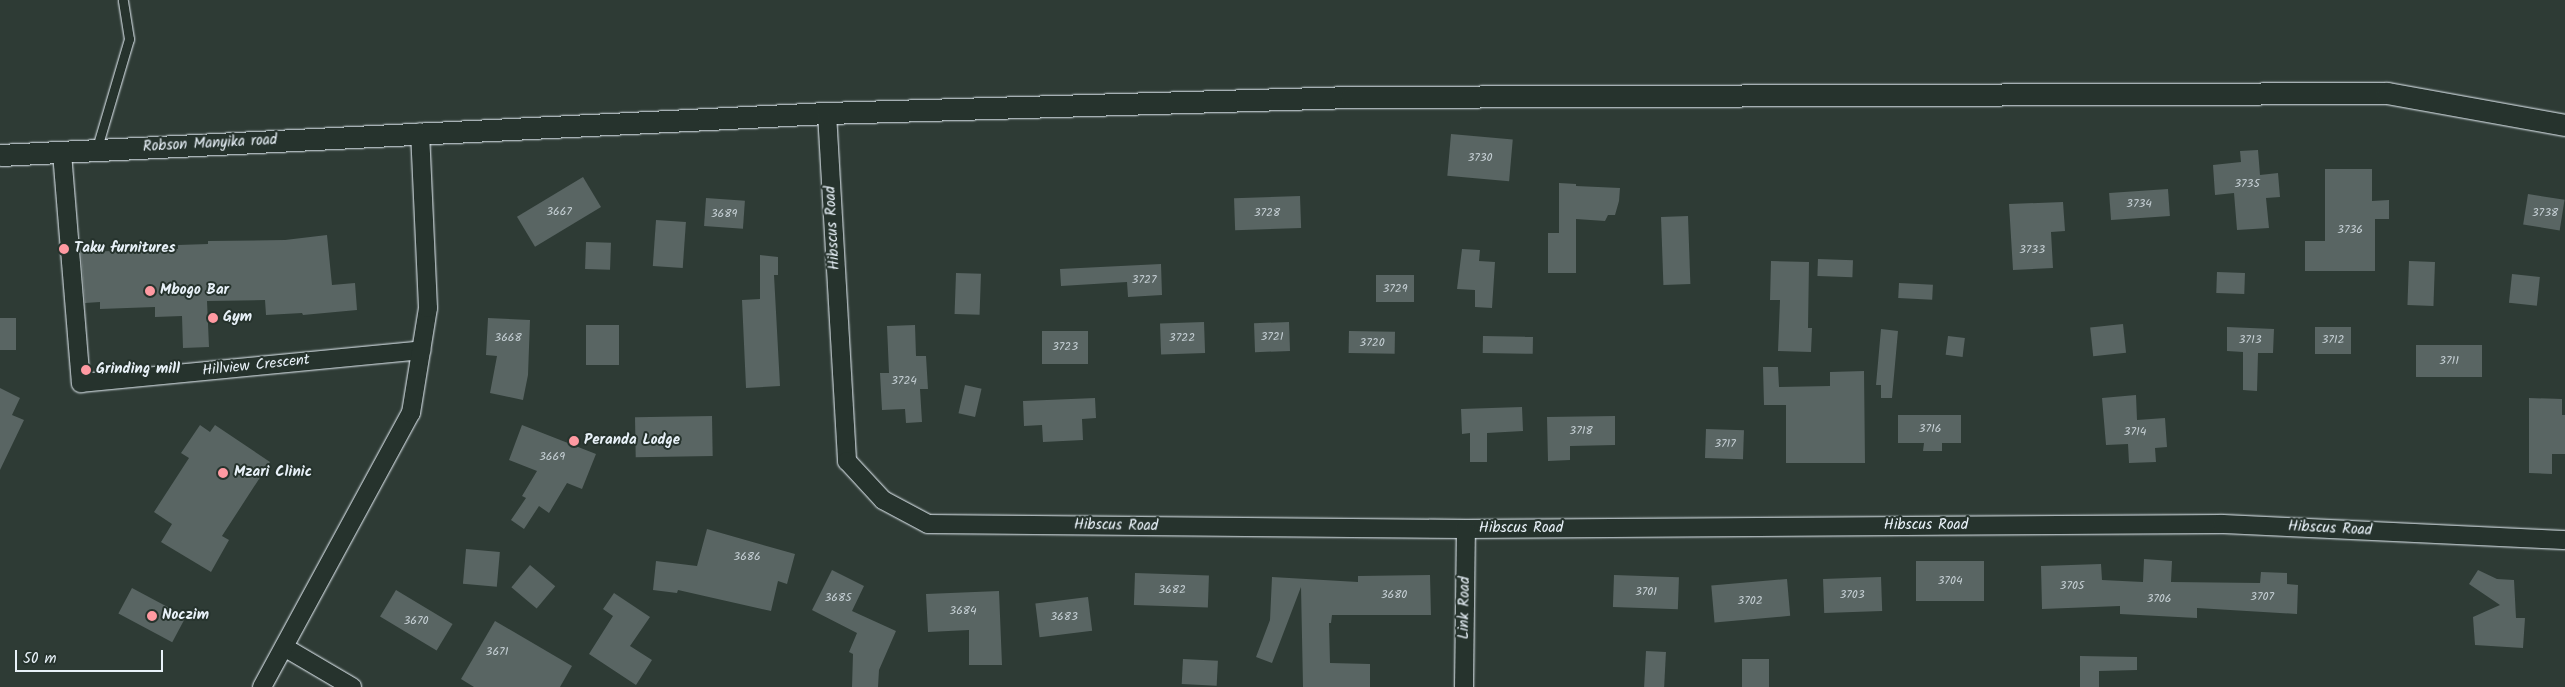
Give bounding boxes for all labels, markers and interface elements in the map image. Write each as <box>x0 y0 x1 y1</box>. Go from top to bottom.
street label: Robson Manyika road <box>142 131 278 157</box>
house number: 3730 <box>1467 151 1493 165</box>
house number: 3735 <box>2234 177 2260 191</box>
street label: Hibscus Road <box>822 185 844 271</box>
house number: 3734 <box>2126 197 2152 211</box>
house number: 3667 <box>546 205 572 219</box>
house number: 3728 <box>1254 206 1280 220</box>
house number: 3738 <box>2532 206 2558 220</box>
house number: 3689 <box>711 207 737 221</box>
house number: 3736 <box>2337 223 2363 237</box>
place label: Taku furnitures <box>74 240 176 258</box>
marker: Taku furnitures <box>58 243 70 255</box>
house number: 3733 <box>2019 243 2045 257</box>
house number: 3727 <box>1132 273 1156 287</box>
place label: Mbogo Bar <box>160 282 229 300</box>
house number: 3729 <box>1382 282 1408 296</box>
marker: Mbogo Bar <box>144 285 156 297</box>
place label: Gym <box>223 309 252 327</box>
marker: Gym <box>207 312 219 324</box>
house number: 3721 <box>1260 330 1284 344</box>
house number: 3668 <box>494 331 522 345</box>
house number: 3722 <box>1169 331 1195 345</box>
house number: 3713 <box>2238 333 2262 347</box>
house number: 3712 <box>2321 333 2345 347</box>
house number: 3720 <box>1359 336 1385 350</box>
house number: 3723 <box>1052 340 1078 354</box>
street label: Hillview Crescent <box>201 351 311 381</box>
house number: 3711 <box>2439 354 2459 368</box>
place label: Grinding mill <box>96 361 180 379</box>
marker: Grinding mill <box>80 364 92 376</box>
house number: 3724 <box>891 374 917 388</box>
house number: 3716 <box>1919 422 1941 436</box>
house number: 3718 <box>1569 424 1593 438</box>
house number: 3714 <box>2124 425 2146 439</box>
place label: Peranda Lodge <box>584 432 680 450</box>
marker: Peranda Lodge <box>568 435 580 447</box>
house number: 3717 <box>1714 437 1736 451</box>
house number: 3669 <box>539 450 565 464</box>
place label: Mzari Clinic <box>234 464 312 482</box>
marker: Mzari Clinic <box>216 466 230 480</box>
street label: Hibscus Road <box>1074 516 1158 536</box>
street label: Hibscus Road <box>1884 517 1968 535</box>
street label: Hibscus Road <box>2287 518 2373 540</box>
street label: Hibscus Road <box>1479 520 1563 538</box>
house number: 3686 <box>733 550 761 564</box>
house number: 3704 <box>1938 574 1962 588</box>
street label: Link Road <box>1455 576 1475 640</box>
house number: 3705 <box>2060 579 2084 593</box>
house number: 3682 <box>1158 583 1186 597</box>
house number: 3701 <box>1635 585 1657 599</box>
house number: 3680 <box>1381 588 1407 602</box>
house number: 3703 <box>1839 588 1865 602</box>
house number: 3707 <box>2250 590 2274 604</box>
house number: 3685 <box>824 591 852 605</box>
house number: 3706 <box>2146 592 2172 606</box>
house number: 3702 <box>1737 594 1763 608</box>
house number: 3684 <box>949 604 977 618</box>
place label: Noczim <box>162 607 209 625</box>
marker: Noczim <box>146 610 158 622</box>
house number: 3683 <box>1050 610 1078 624</box>
house number: 3670 <box>403 614 429 628</box>
scale bar <box>18 640 165 672</box>
house number: 3671 <box>486 645 508 659</box>
text: 50 m <box>23 647 57 671</box>

